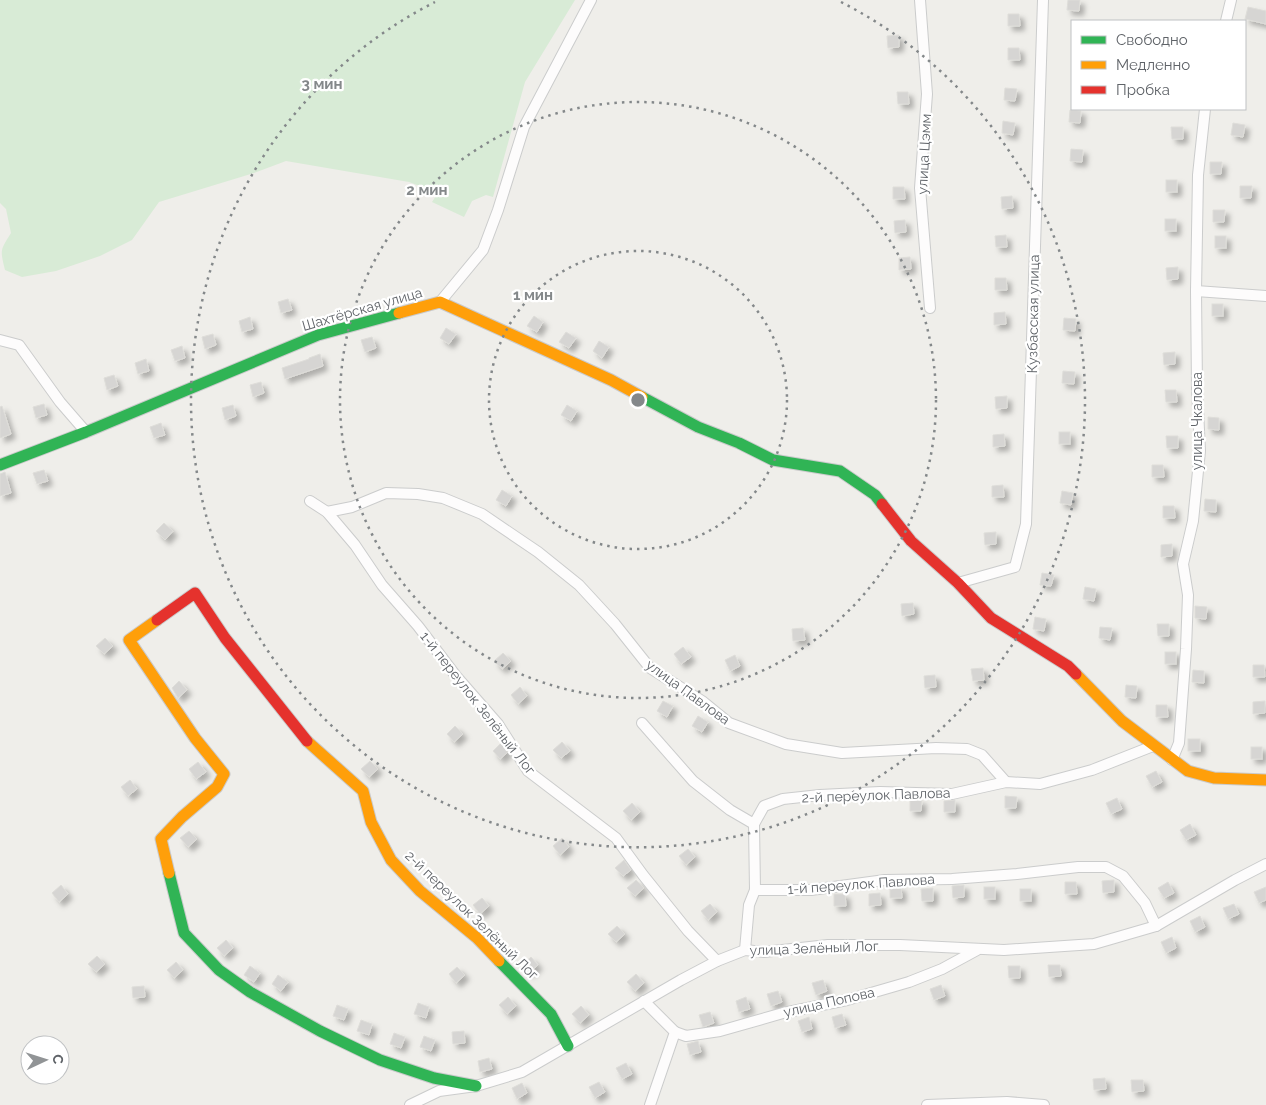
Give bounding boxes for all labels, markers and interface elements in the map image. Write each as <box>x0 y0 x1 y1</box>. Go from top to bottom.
legend <box>1071 20 1246 110</box>
text: Свободно <box>1116 31 1188 49</box>
text: Медленно <box>1116 56 1190 74</box>
text: 3 мин <box>301 75 343 93</box>
text: Пробка <box>1116 81 1170 99</box>
street label: улица Цэмм <box>914 113 934 195</box>
text: 2 мин <box>406 181 448 199</box>
street label: Кузбасская улица <box>1024 254 1042 374</box>
street label: Шахтёрская улица <box>300 284 424 334</box>
text: 1 мин <box>513 286 553 304</box>
street label: улица Чкалова <box>1189 372 1205 470</box>
centre of rings <box>629 391 647 409</box>
street label: 1-й переулок Зелёный Лог <box>417 628 539 778</box>
street label: улица Павлова <box>643 656 733 728</box>
street label: 2-й переулок Павлова <box>801 784 951 806</box>
street label: 2-й переулок Зелёный Лог <box>402 847 542 983</box>
street label: 1-й переулок Павлова <box>787 871 935 897</box>
street label: улица Зелёный Лог <box>749 938 879 958</box>
street label: улица Попова <box>782 984 876 1020</box>
north arrow <box>20 1035 70 1085</box>
text: С <box>50 1054 66 1065</box>

